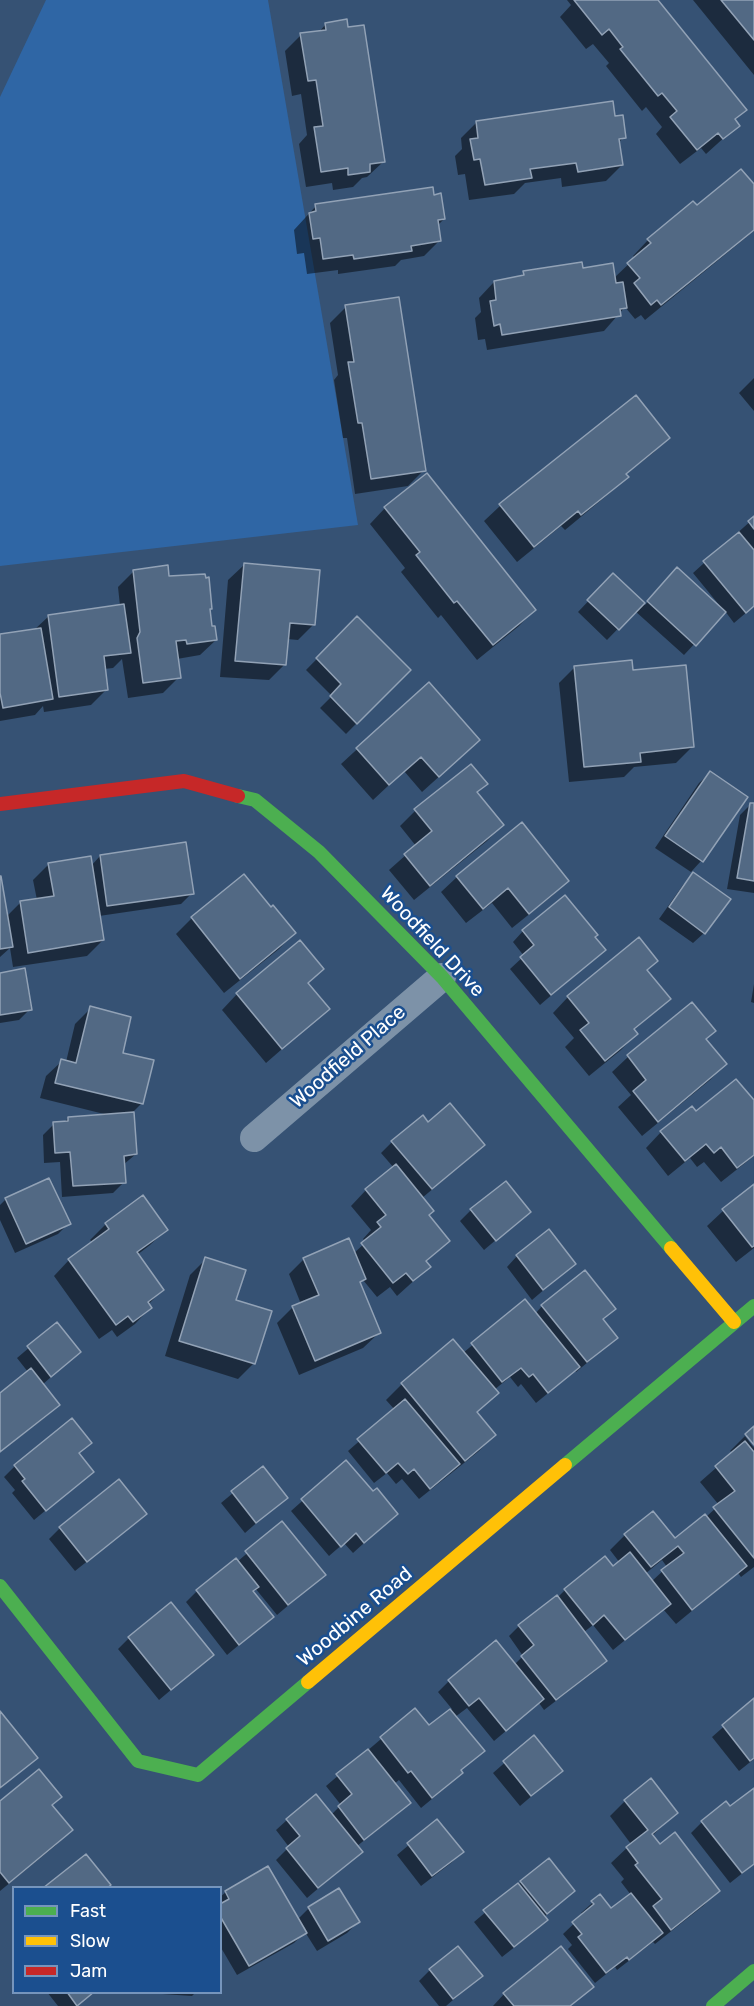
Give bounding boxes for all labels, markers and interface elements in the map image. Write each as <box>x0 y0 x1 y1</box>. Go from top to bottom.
street label: Woodfield Drive <box>375 882 489 1002</box>
street label: Woodfield Place <box>285 1000 411 1114</box>
street label: Woodbine Road <box>293 1562 417 1672</box>
legend <box>12 1886 222 1994</box>
text: Fast <box>70 1900 106 1922</box>
text: Slow <box>70 1930 110 1952</box>
text: Jam <box>70 1960 107 1982</box>

